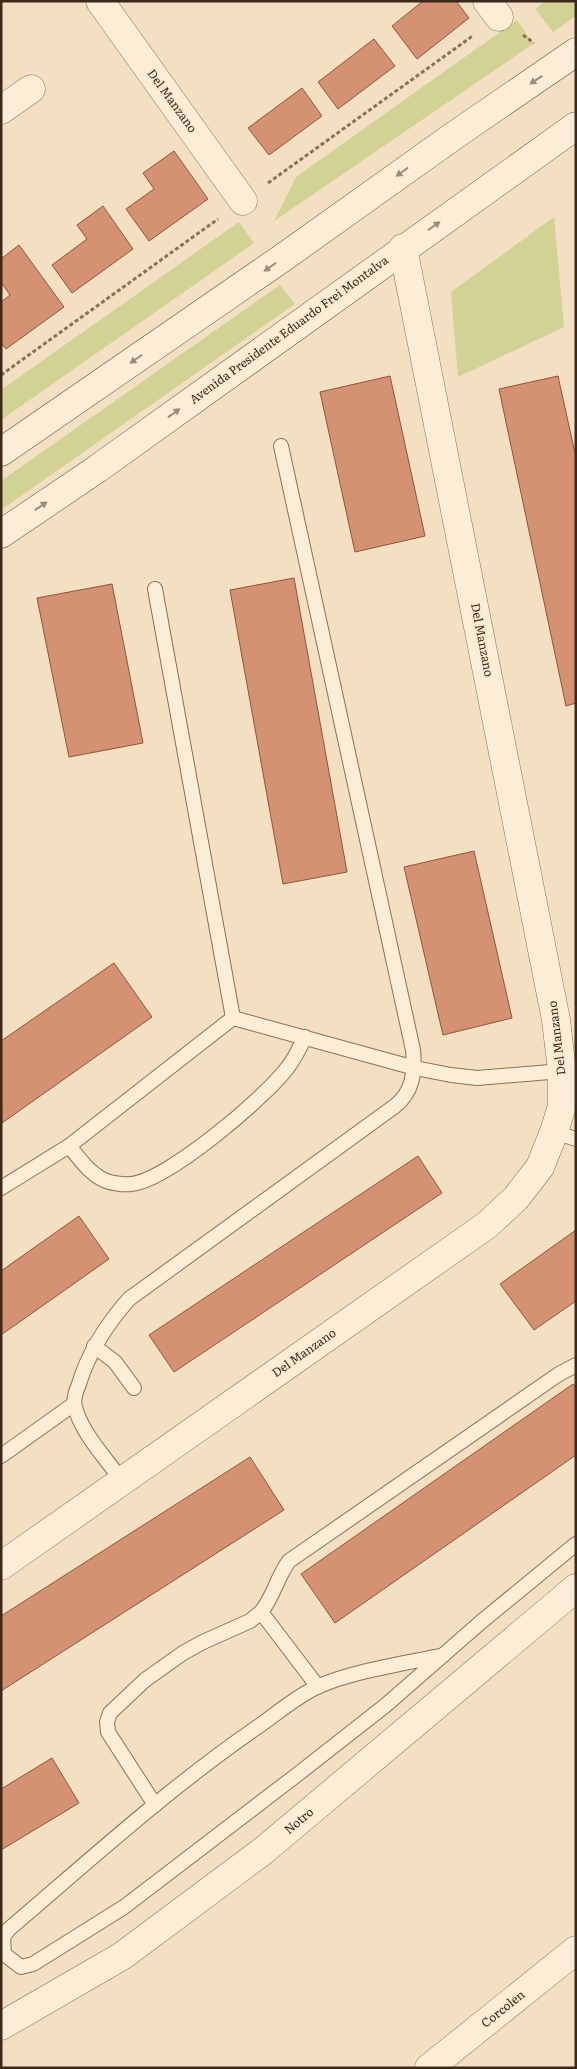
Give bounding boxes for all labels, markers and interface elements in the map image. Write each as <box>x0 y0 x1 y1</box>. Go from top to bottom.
street label: Del Manzano <box>144 65 202 136</box>
one-way arrow <box>529 75 542 85</box>
one-way arrow <box>396 167 409 178</box>
one-way arrow <box>427 221 441 231</box>
street label: Avenida Presidente Eduardo Frei Montalva <box>185 250 392 408</box>
one-way arrow <box>263 262 277 272</box>
one-way arrow <box>130 354 143 364</box>
one-way arrow <box>167 408 181 418</box>
one-way arrow <box>35 501 48 511</box>
street label: Del Manzano <box>467 601 499 678</box>
street label: Del Manzano <box>543 1000 569 1076</box>
street label: Del Manzano <box>268 1323 339 1381</box>
street label: Notro <box>280 1803 317 1838</box>
street label: Corcolen <box>477 1985 528 2031</box>

